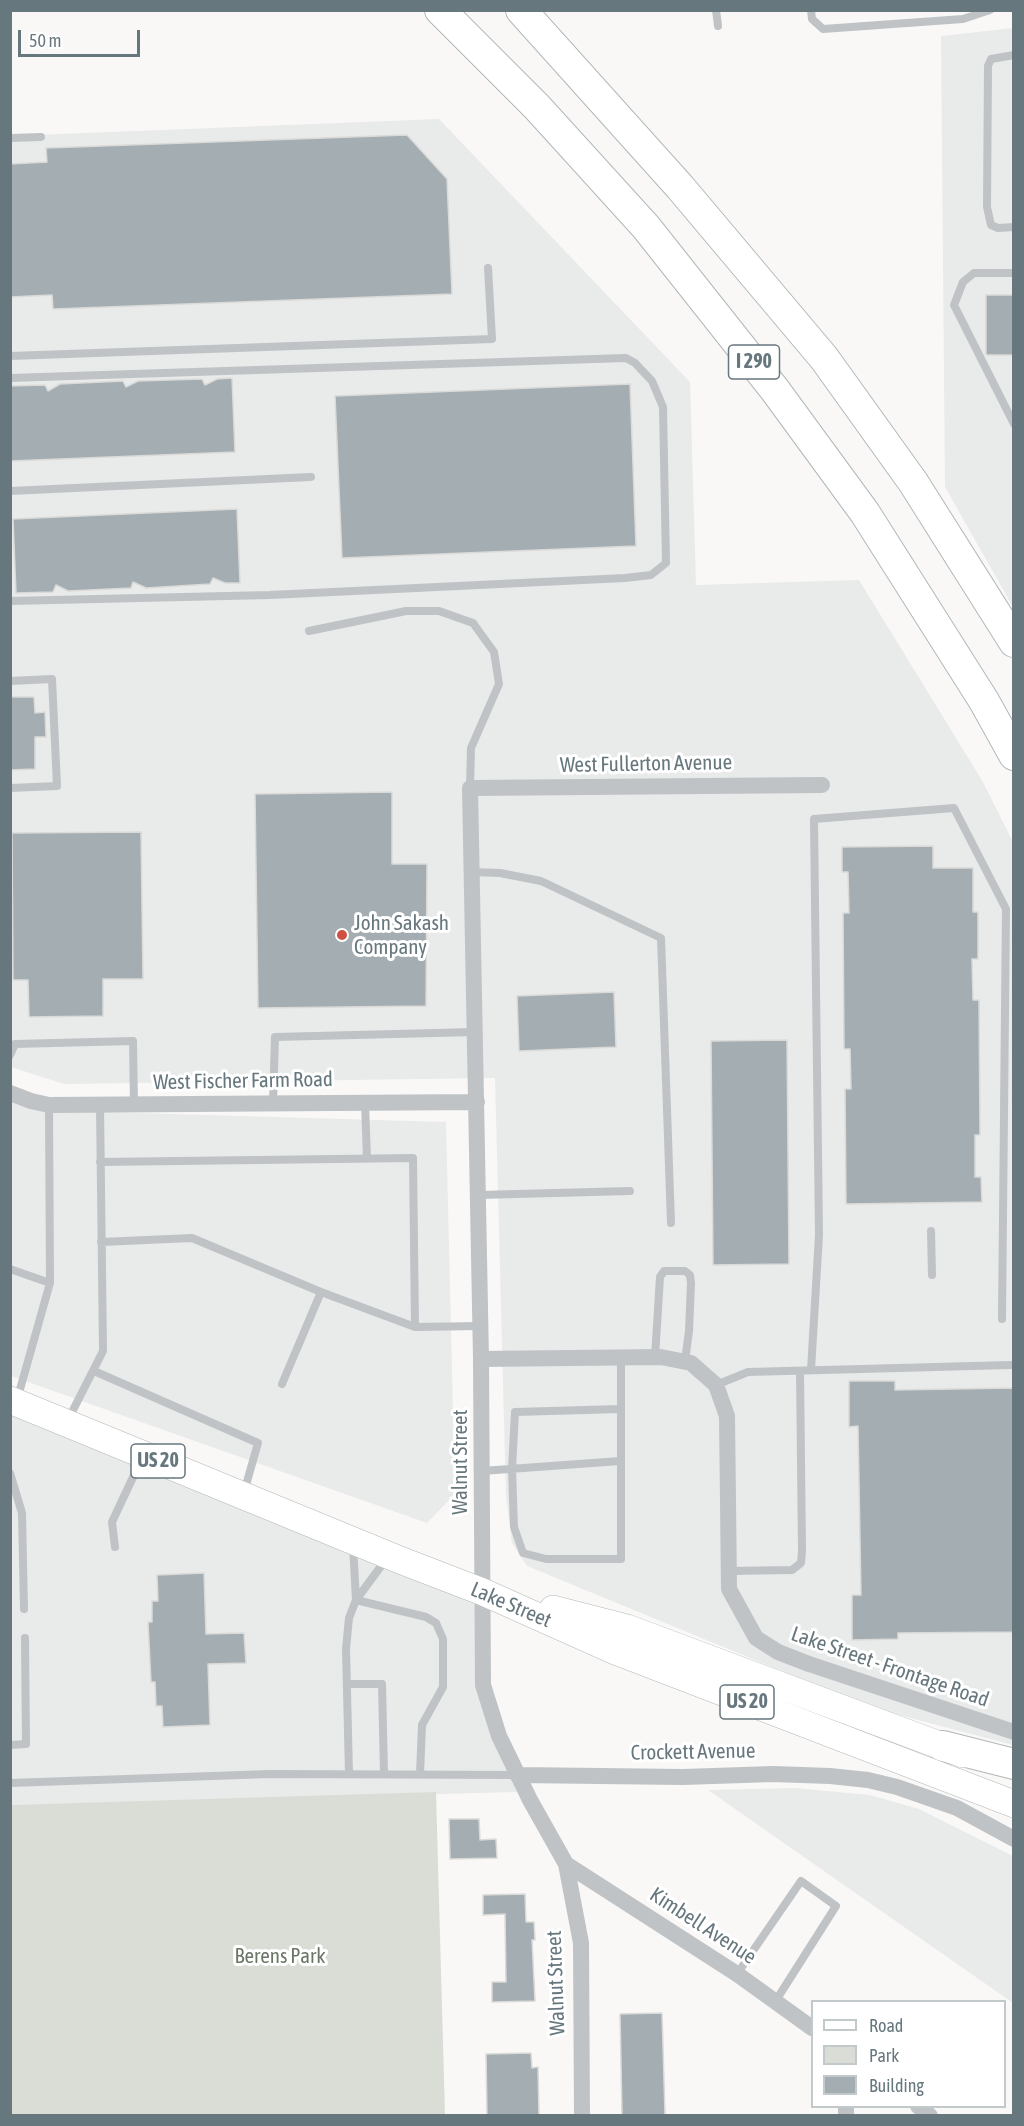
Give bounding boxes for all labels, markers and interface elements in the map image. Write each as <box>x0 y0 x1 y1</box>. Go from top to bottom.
scale bar <box>21 18 142 56</box>
text: 50 m <box>29 30 61 51</box>
road number: I 290 <box>728 345 780 379</box>
street label: West Fullerton Avenue <box>560 750 732 778</box>
place label: John Sakash Company <box>354 910 449 960</box>
marker: John Sakash Company <box>335 928 349 942</box>
street label: West Fischer Farm Road <box>153 1067 333 1095</box>
street label: Walnut Street <box>447 1409 473 1515</box>
road number: US 20 <box>131 1444 185 1478</box>
street label: Lake Street <box>467 1577 555 1633</box>
street label: Lake Street - Frontage Road <box>788 1621 992 1713</box>
road number: US 20 <box>720 1685 774 1719</box>
street label: Crockett Avenue <box>630 1738 756 1766</box>
street label: Kimbell Avenue <box>645 1882 761 1970</box>
street label: Walnut Street <box>542 1930 570 2036</box>
park label: Berens Park <box>235 1943 325 1969</box>
legend <box>811 2000 1006 2108</box>
text: Road <box>869 2015 903 2036</box>
text: Park <box>869 2045 899 2066</box>
text: Building <box>869 2075 924 2096</box>

